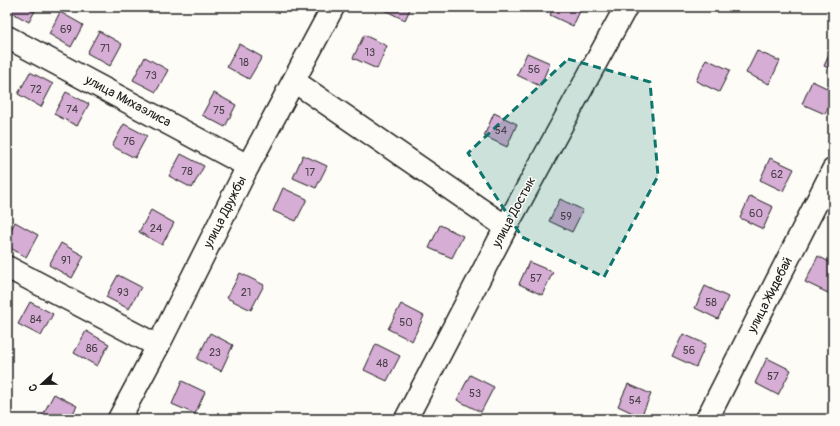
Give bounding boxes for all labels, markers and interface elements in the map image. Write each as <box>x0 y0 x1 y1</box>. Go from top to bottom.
house number: 69 <box>60 23 72 36</box>
house number: 71 <box>100 42 110 55</box>
house number: 13 <box>365 46 375 59</box>
house number: 18 <box>239 56 249 69</box>
house number: 56 <box>528 63 540 76</box>
house number: 73 <box>145 69 157 82</box>
street label: улица Михаэлиса <box>81 71 174 130</box>
house number: 72 <box>30 83 42 96</box>
house number: 74 <box>66 103 79 116</box>
house number: 75 <box>213 104 225 117</box>
house number: 54 <box>495 124 508 137</box>
house number: 76 <box>123 135 135 148</box>
house number: 78 <box>181 165 193 178</box>
house number: 17 <box>305 166 315 179</box>
house number: 62 <box>771 168 783 181</box>
street label: улица Дружбы <box>200 173 250 252</box>
street label: улица Достык <box>488 174 539 251</box>
house number: 60 <box>749 207 763 220</box>
house number: 59 <box>560 210 572 223</box>
house number: 24 <box>150 222 163 235</box>
house number: 91 <box>61 254 71 267</box>
street label: улица Жидебай <box>744 255 796 336</box>
house number: 57 <box>530 272 542 285</box>
house number: 93 <box>117 286 129 299</box>
house number: 21 <box>241 286 251 299</box>
house number: 58 <box>705 296 717 309</box>
house number: 84 <box>30 313 43 326</box>
house number: 50 <box>399 316 413 329</box>
house number: 86 <box>86 342 98 355</box>
house number: 56 <box>683 344 695 357</box>
house number: 23 <box>209 346 221 359</box>
house number: 48 <box>376 357 388 370</box>
north arrow <box>22 364 62 404</box>
house number: 57 <box>767 370 779 383</box>
text: С <box>26 382 40 393</box>
house number: 53 <box>469 387 481 400</box>
house number: 54 <box>629 394 642 407</box>

